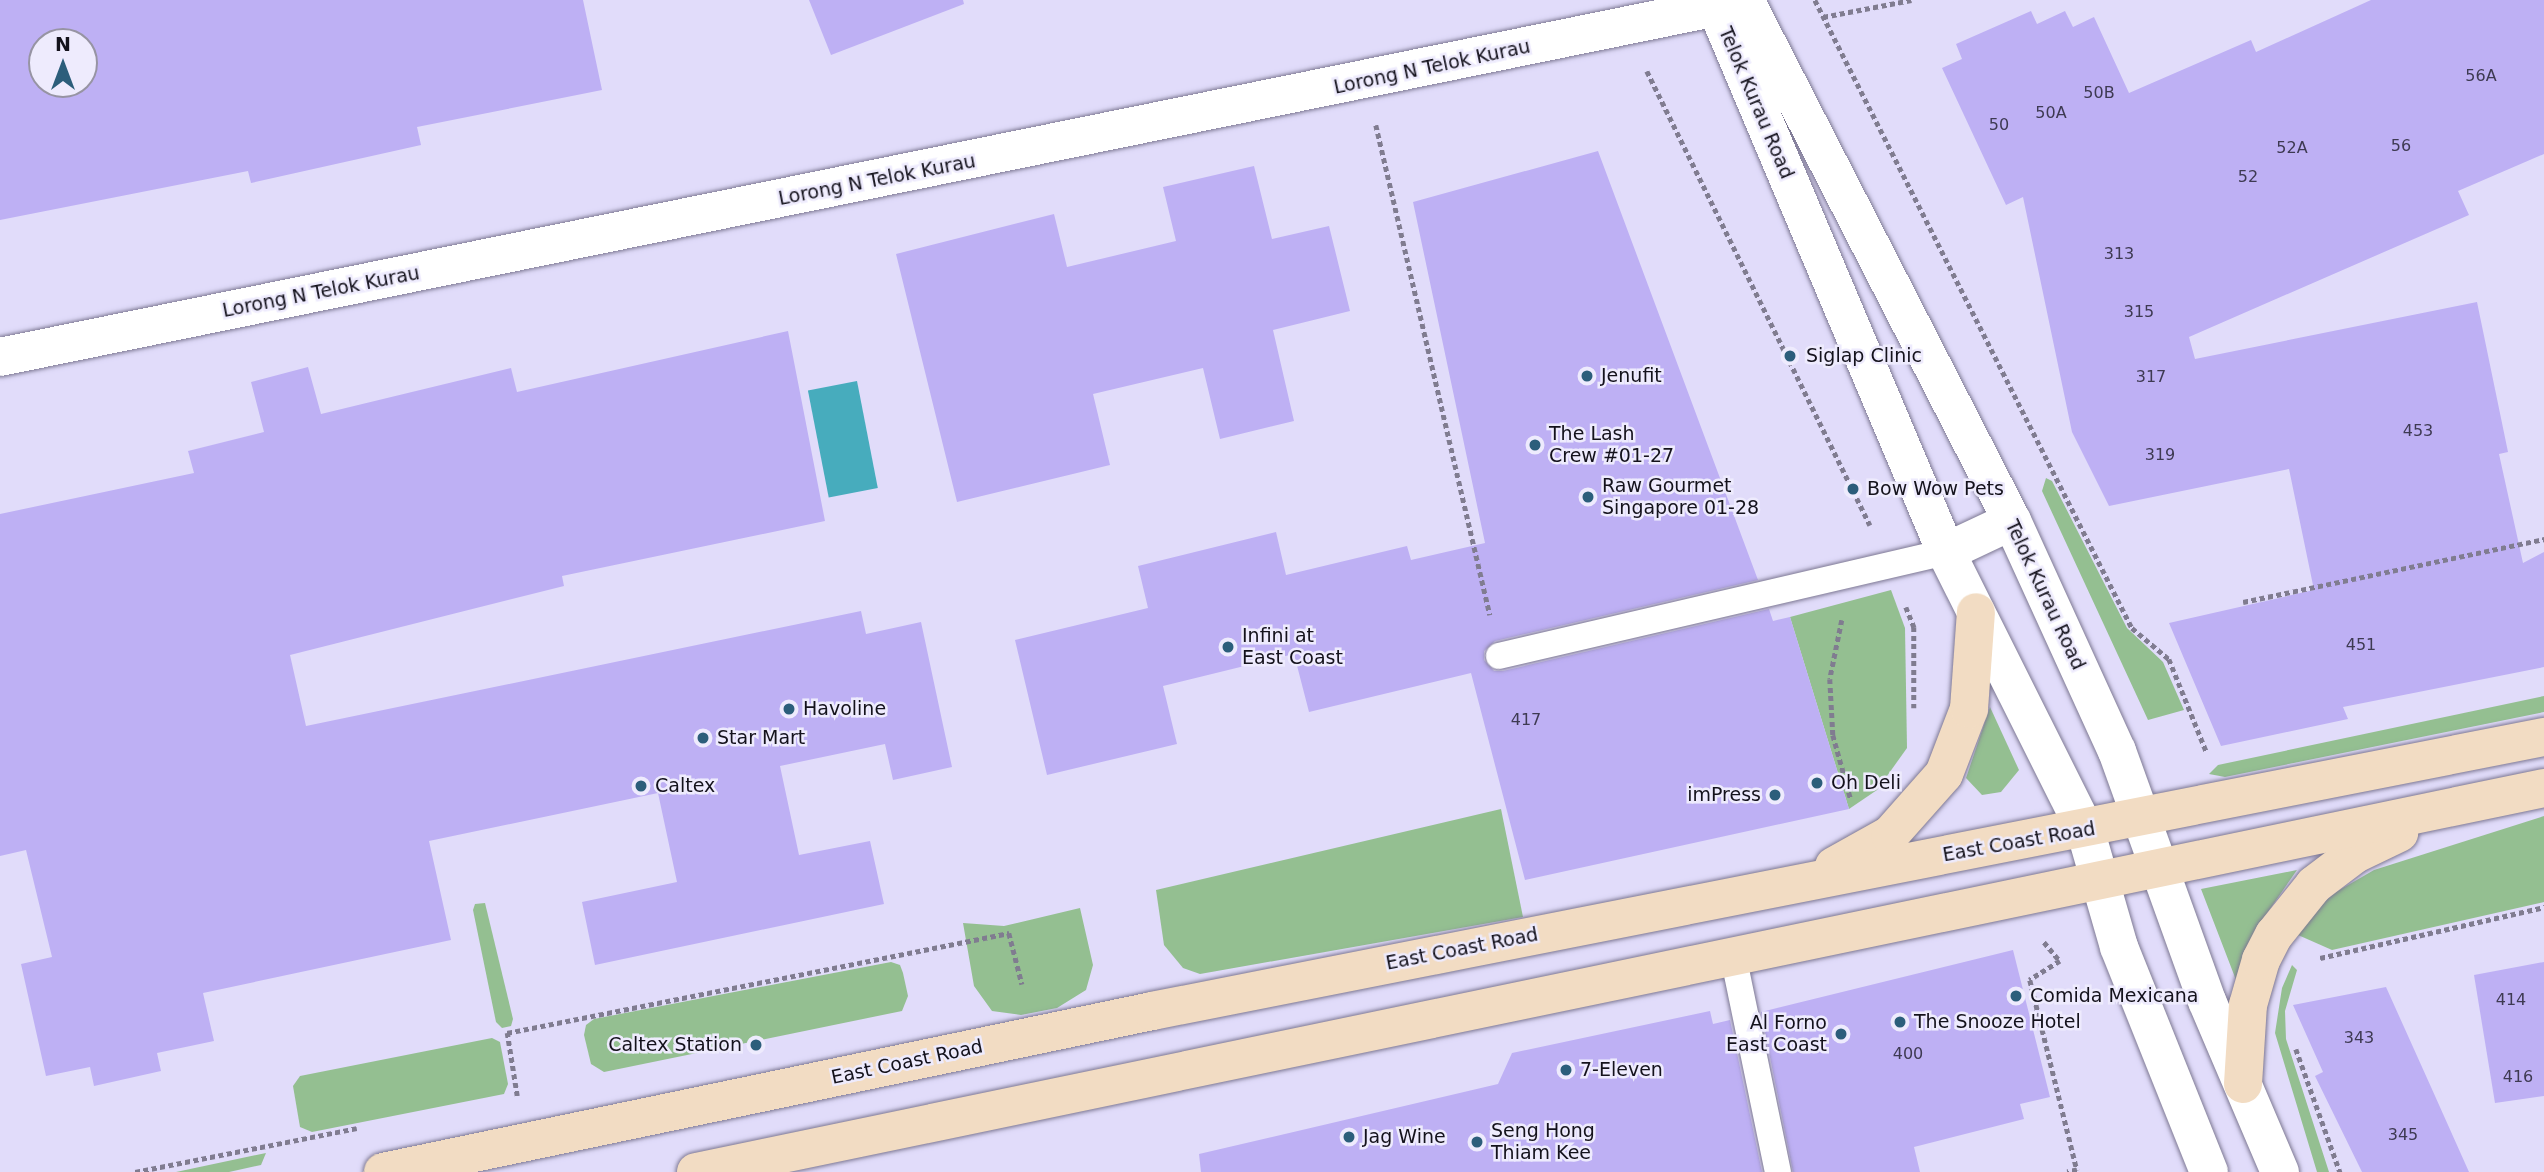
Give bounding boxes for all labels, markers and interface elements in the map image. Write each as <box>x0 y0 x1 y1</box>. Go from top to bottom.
street label: Telok Kurau Road <box>1714 24 1798 182</box>
north arrow <box>28 28 98 98</box>
text: N <box>55 33 71 55</box>
street label: Lorong N Telok Kurau <box>1332 35 1532 99</box>
house number: 56A <box>2465 66 2497 86</box>
house number: 50B <box>2083 83 2115 103</box>
house number: 50A <box>2035 103 2067 123</box>
house number: 50 <box>1989 115 2009 135</box>
house number: 56 <box>2391 136 2411 156</box>
house number: 52A <box>2276 138 2308 158</box>
street label: Lorong N Telok Kurau <box>776 150 978 210</box>
house number: 52 <box>2238 167 2258 187</box>
house number: 313 <box>2104 244 2134 264</box>
street label: Lorong N Telok Kurau <box>220 262 422 322</box>
house number: 315 <box>2124 302 2154 322</box>
place label: Siglap Clinic <box>1806 345 1922 367</box>
marker: Siglap Clinic <box>1780 346 1800 366</box>
place label: Jenufit <box>1601 365 1662 387</box>
house number: 317 <box>2136 367 2166 387</box>
marker: Jenufit <box>1579 368 1595 384</box>
house number: 453 <box>2403 421 2433 441</box>
place label: The Lash Crew #01-27 <box>1549 423 1674 467</box>
marker: The Lash Crew #01-27 <box>1527 437 1543 453</box>
house number: 319 <box>2145 445 2175 465</box>
place label: Raw Gourmet Singapore 01-28 <box>1602 475 1759 519</box>
place label: Bow Wow Pets <box>1867 478 2004 500</box>
marker: Bow Wow Pets <box>1845 481 1861 497</box>
marker: Raw Gourmet Singapore 01-28 <box>1580 489 1596 505</box>
street label: Telok Kurau Road <box>2000 516 2090 674</box>
place label: Infini at East Coast <box>1242 625 1343 669</box>
house number: 451 <box>2346 635 2376 655</box>
marker: Infini at East Coast <box>1220 639 1236 655</box>
place label: Havoline <box>803 698 886 720</box>
marker: Havoline <box>781 701 797 717</box>
house number: 417 <box>1511 710 1541 730</box>
place label: Star Mart <box>717 727 805 749</box>
marker: Star Mart <box>695 730 711 746</box>
place label: Oh Deli <box>1831 772 1901 794</box>
place label: Caltex <box>655 775 715 797</box>
marker: Oh Deli <box>1809 775 1825 791</box>
marker: Caltex <box>633 778 649 794</box>
place label: imPress <box>1687 784 1761 806</box>
marker: imPress <box>1767 787 1783 803</box>
street label: East Coast Road <box>1941 817 2097 867</box>
street label: East Coast Road <box>1384 923 1540 975</box>
place label: Comida Mexicana <box>2030 985 2198 1007</box>
marker: Comida Mexicana <box>2008 988 2024 1004</box>
house number: 414 <box>2496 990 2526 1010</box>
place label: The Snooze Hotel <box>1914 1011 2081 1033</box>
place label: Al Forno East Coast <box>1726 1012 1827 1056</box>
marker: The Snooze Hotel <box>1892 1014 1908 1030</box>
marker: Al Forno East Coast <box>1833 1026 1849 1042</box>
house number: 343 <box>2344 1028 2374 1048</box>
place label: Caltex Station <box>608 1034 742 1056</box>
street label: East Coast Road <box>829 1035 985 1089</box>
marker: Caltex Station <box>748 1037 764 1053</box>
house number: 400 <box>1893 1044 1923 1064</box>
place label: 7-Eleven <box>1580 1059 1663 1081</box>
marker: 7-Eleven <box>1558 1062 1574 1078</box>
house number: 416 <box>2503 1067 2533 1087</box>
place label: Seng Hong Thiam Kee <box>1491 1120 1595 1164</box>
house number: 345 <box>2388 1125 2418 1145</box>
place label: Jag Wine <box>1363 1126 1446 1148</box>
marker: Jag Wine <box>1341 1129 1357 1145</box>
marker: Seng Hong Thiam Kee <box>1469 1134 1485 1150</box>

